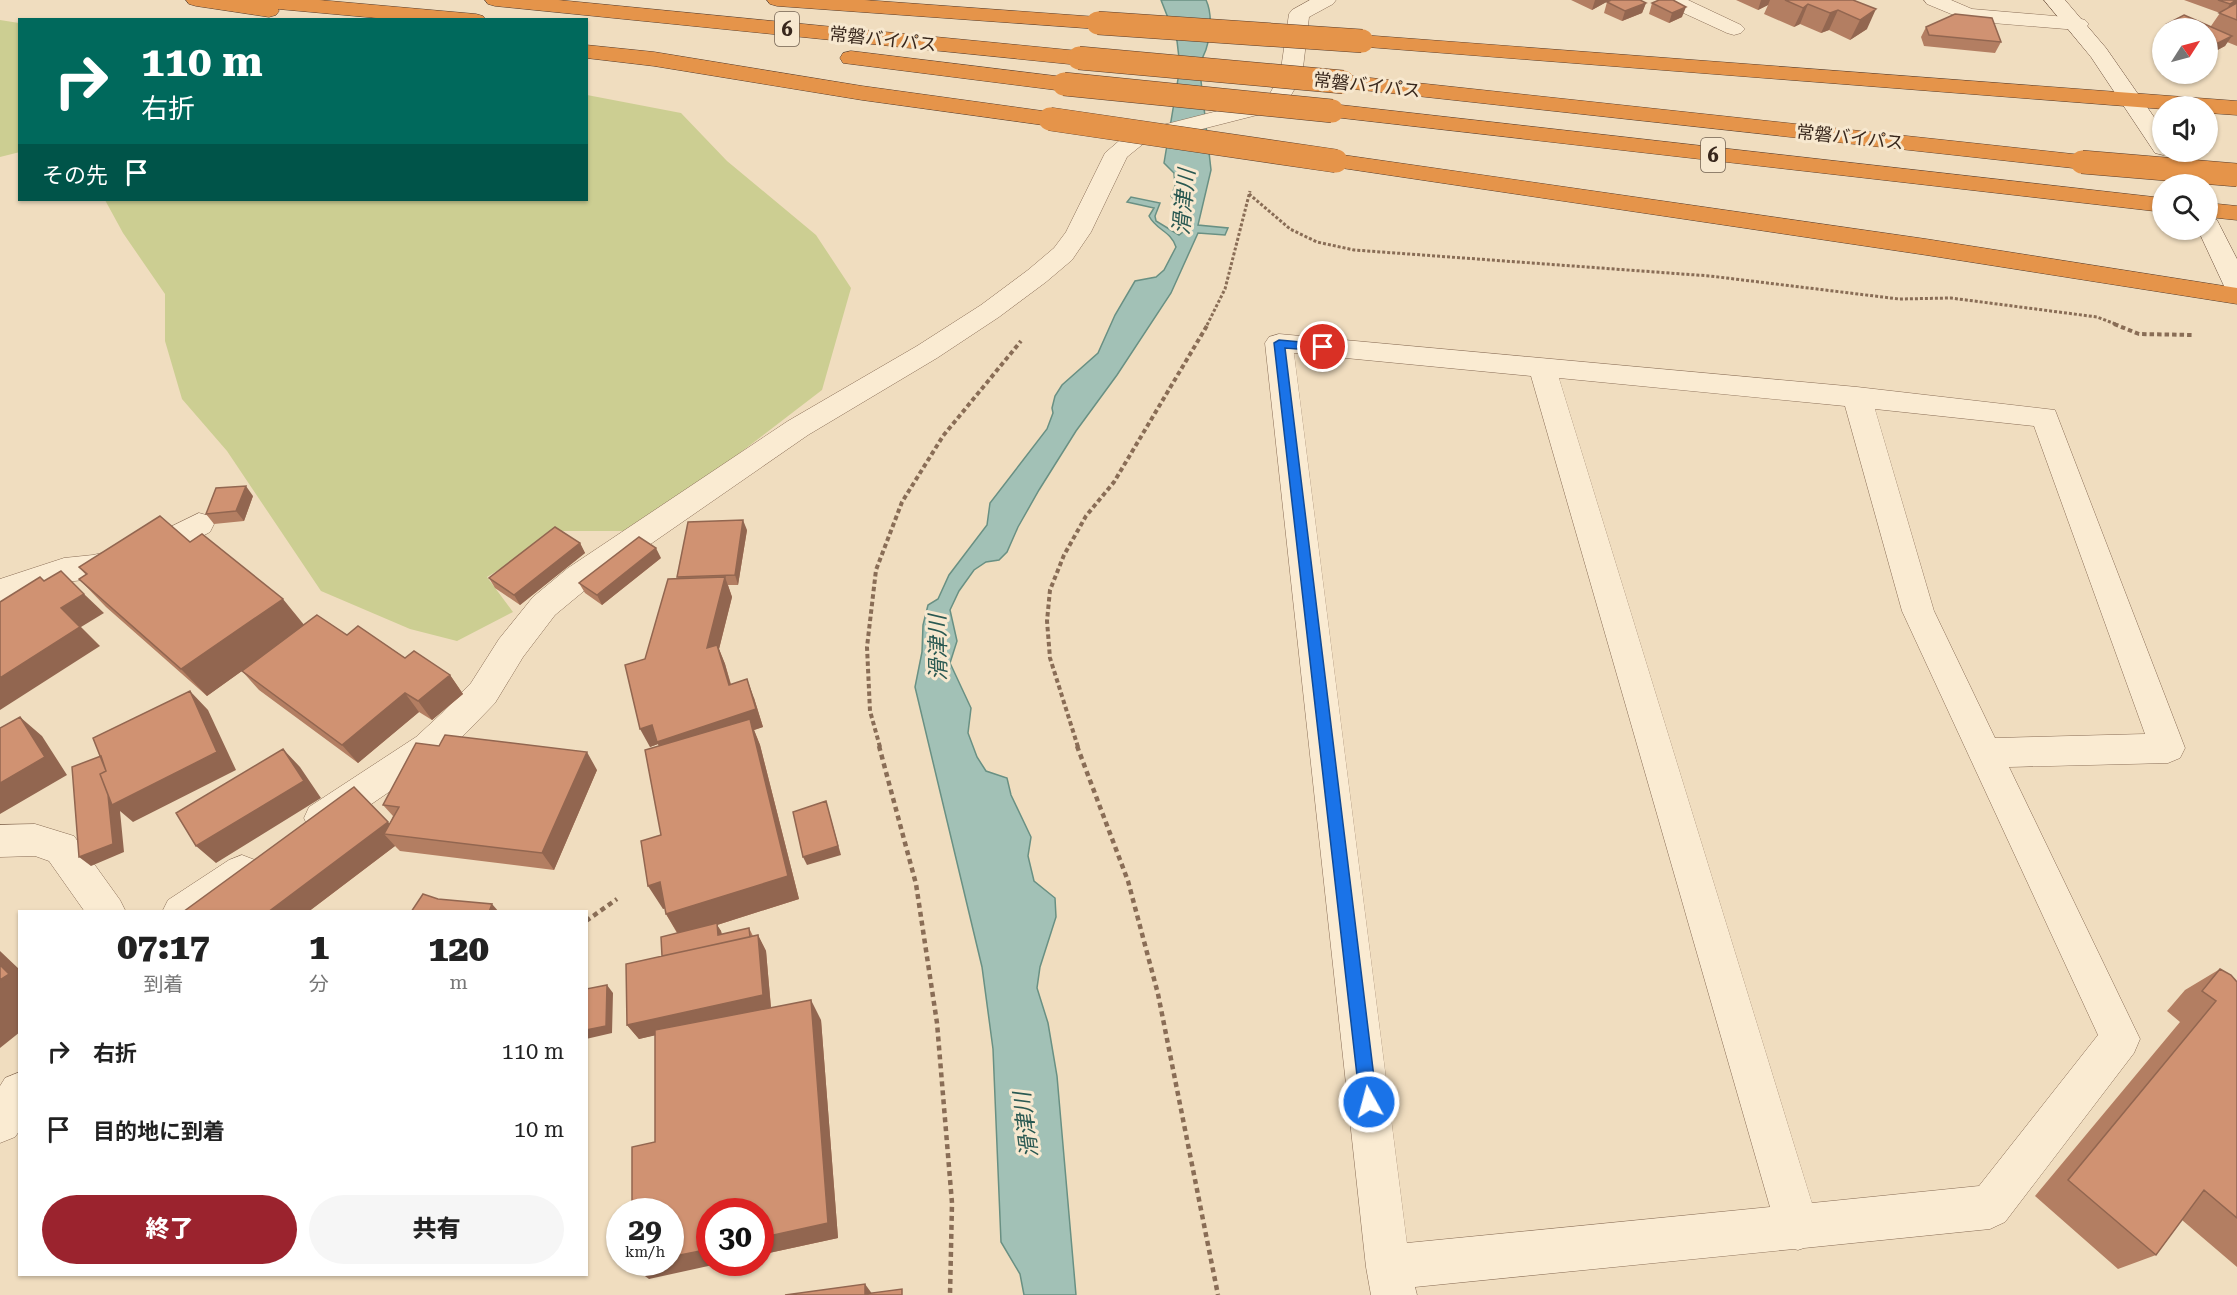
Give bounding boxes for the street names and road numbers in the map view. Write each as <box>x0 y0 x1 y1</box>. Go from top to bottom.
road number: 6 <box>775 12 799 46</box>
street label: 常磐バイパス <box>828 23 938 55</box>
street label: 常磐バイパス <box>1312 69 1422 101</box>
street label: 常磐バイパス <box>1795 121 1905 153</box>
road number: 6 <box>1701 138 1725 172</box>

